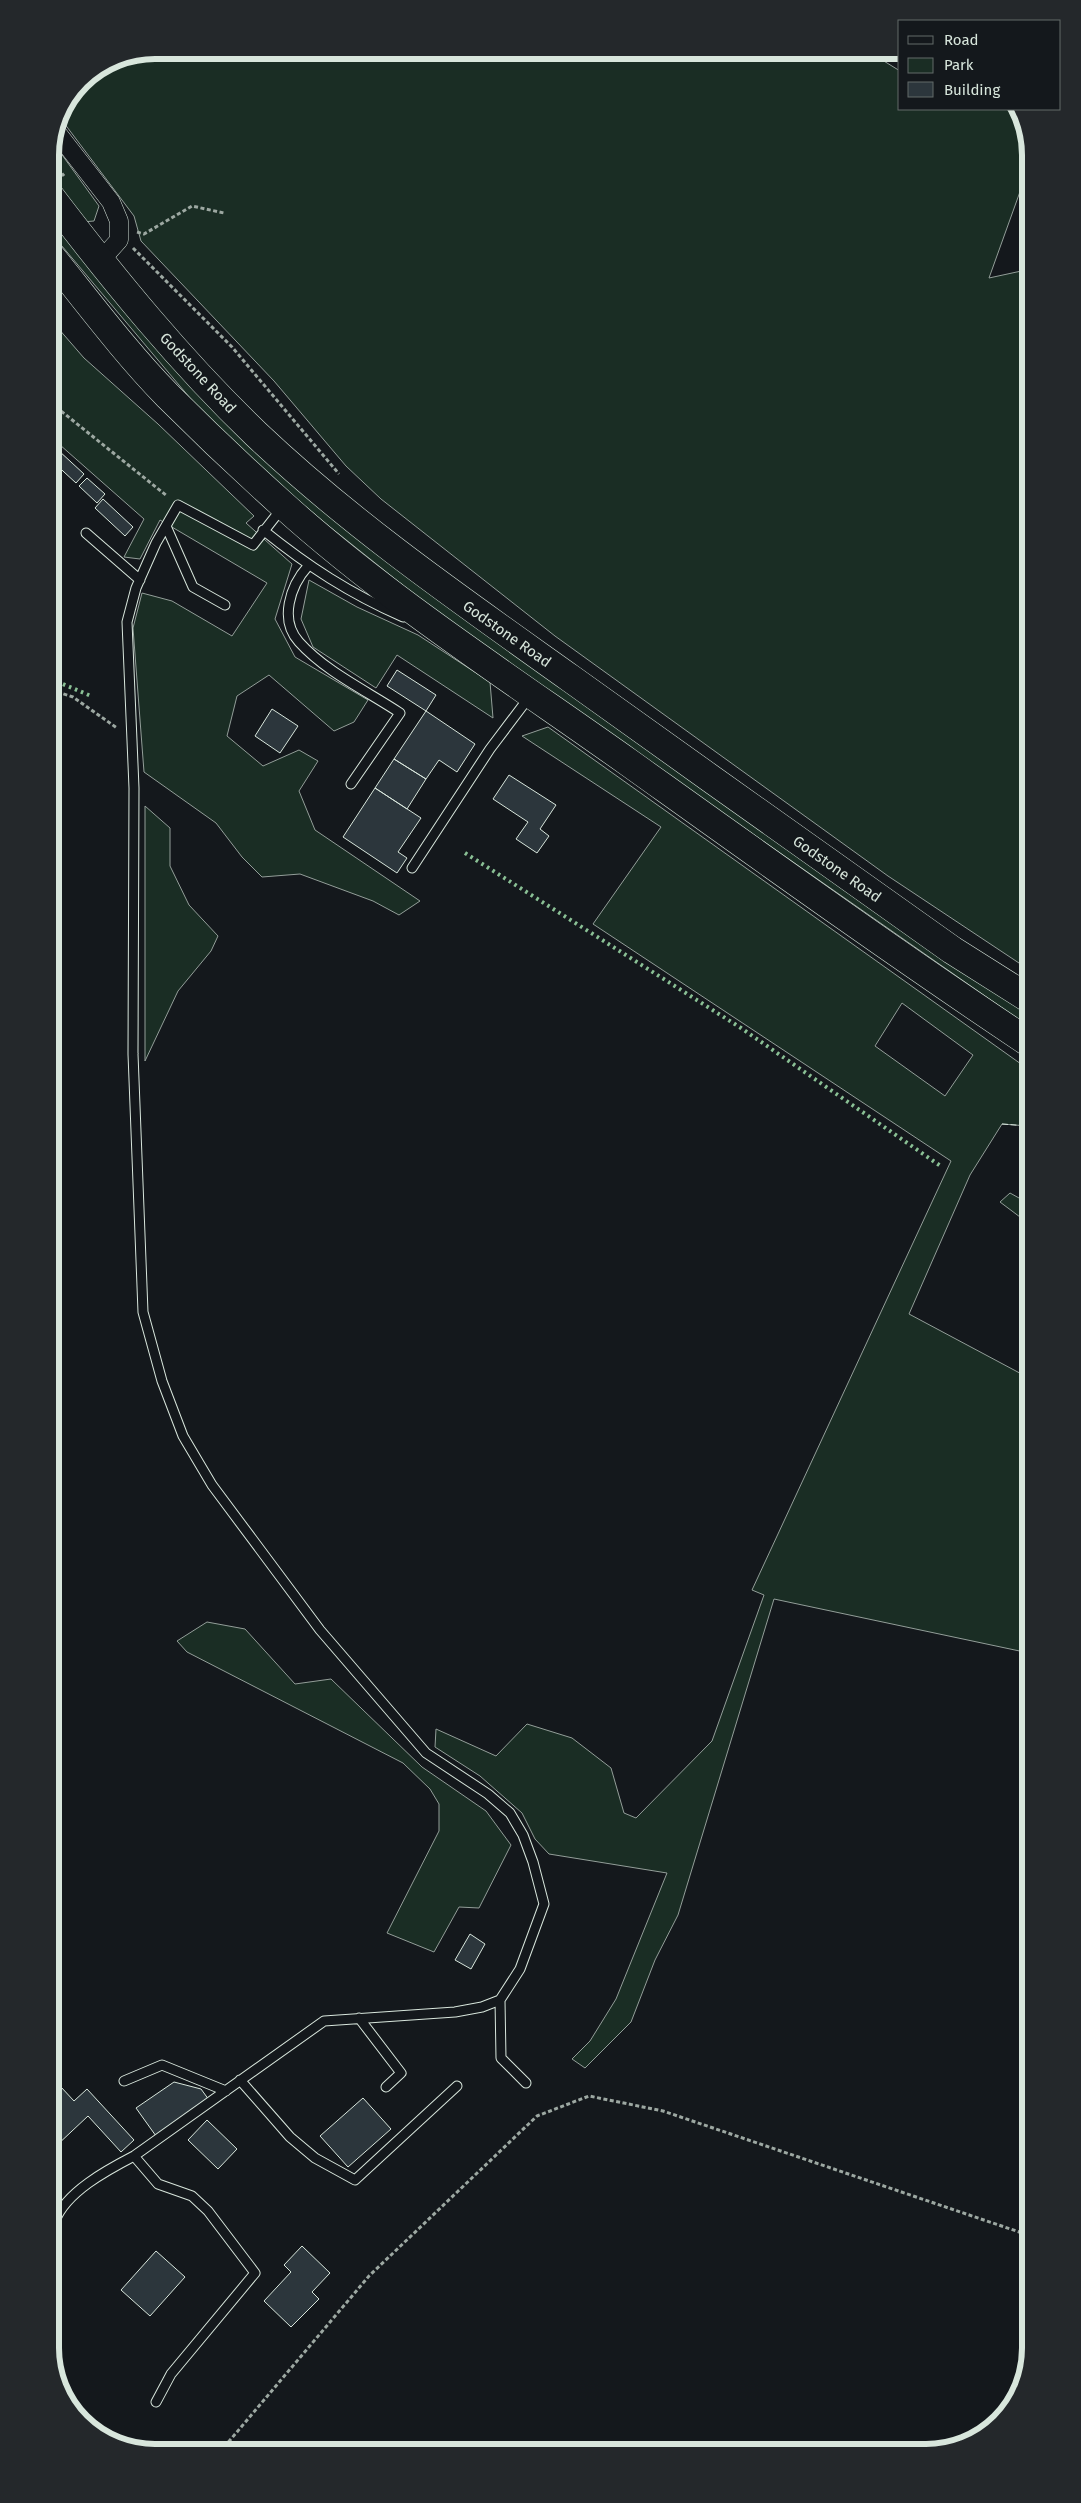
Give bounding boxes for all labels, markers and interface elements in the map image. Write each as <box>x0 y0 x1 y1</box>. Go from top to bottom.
legend <box>898 20 1061 110</box>
text: Road <box>944 31 979 49</box>
text: Park <box>944 56 974 74</box>
text: Building <box>944 81 1000 99</box>
street label: Godstone Road <box>156 329 240 417</box>
street label: Godstone Road <box>459 597 555 671</box>
street label: Godstone Road <box>789 832 885 906</box>

